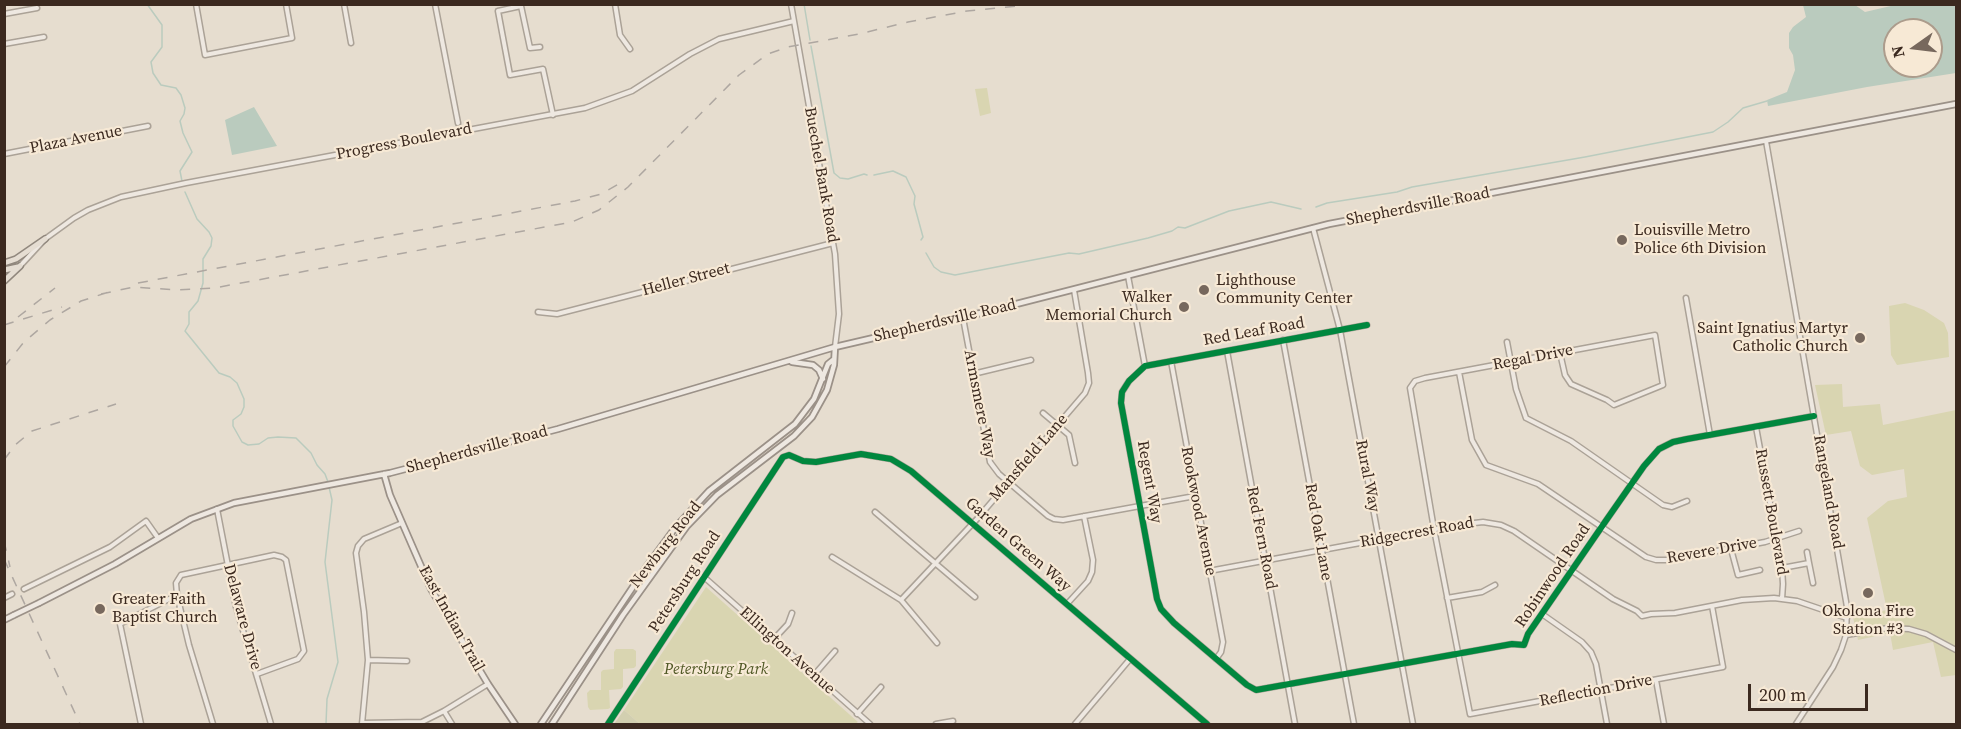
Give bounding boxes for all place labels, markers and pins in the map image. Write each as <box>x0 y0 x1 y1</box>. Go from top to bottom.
place label: Louisville Metro Police 6th Division <box>1634 221 1766 259</box>
marker: Louisville Metro Police 6th Division <box>1615 233 1629 247</box>
place label: Lighthouse Community Center <box>1216 271 1353 309</box>
marker: Lighthouse Community Center <box>1197 283 1211 297</box>
place label: Walker Memorial Church <box>1046 288 1172 326</box>
marker: Walker Memorial Church <box>1177 300 1191 314</box>
place label: Saint Ignatius Martyr Catholic Church <box>1697 319 1848 357</box>
marker: Saint Ignatius Martyr Catholic Church <box>1853 331 1867 345</box>
marker: Okolona Fire Station #3 <box>1861 586 1875 600</box>
place label: Greater Faith Baptist Church <box>112 590 218 628</box>
marker: Greater Faith Baptist Church <box>93 602 107 616</box>
place label: Okolona Fire Station #3 <box>1822 602 1914 640</box>

